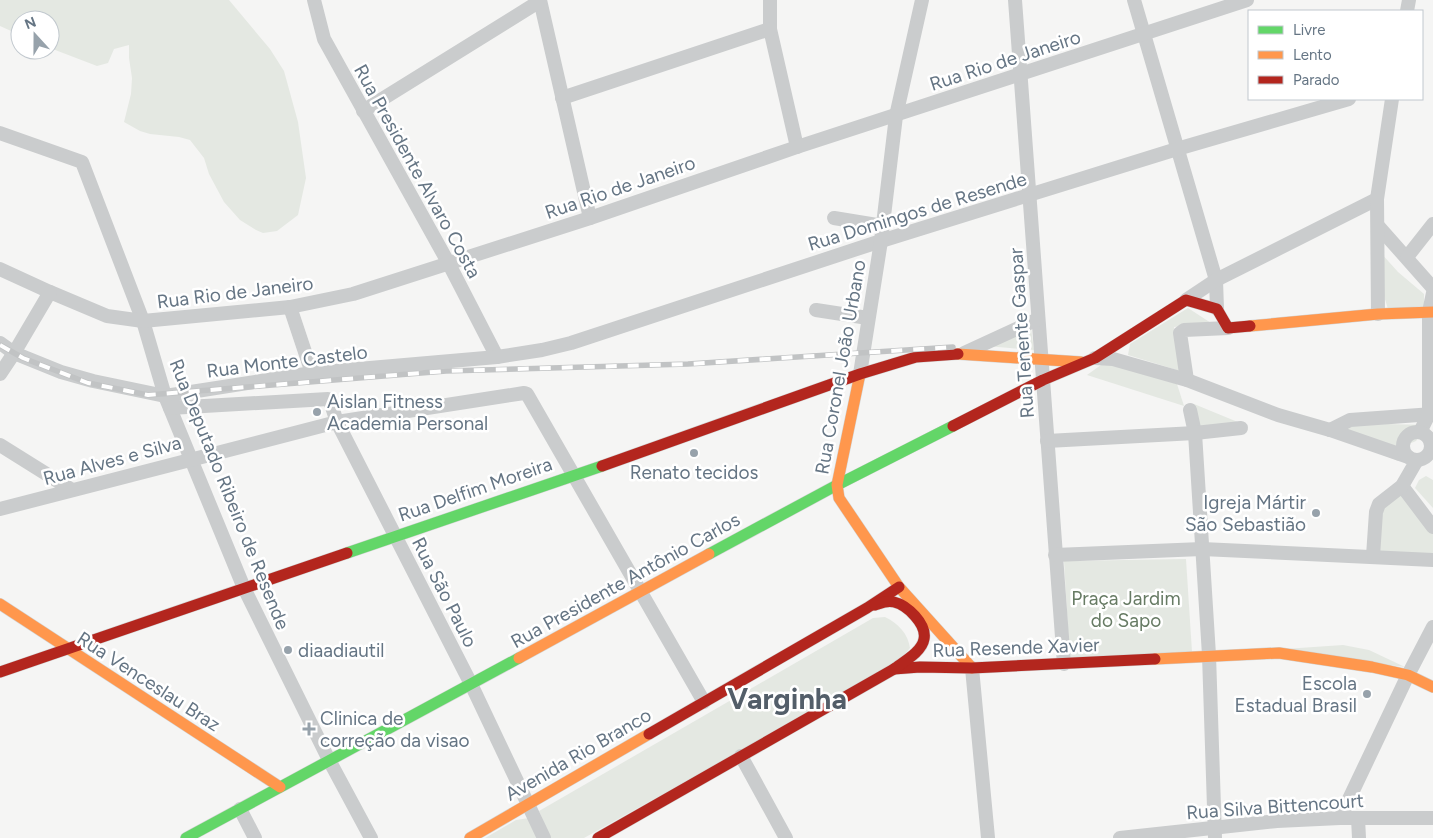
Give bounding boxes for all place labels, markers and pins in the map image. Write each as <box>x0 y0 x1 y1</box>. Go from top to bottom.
place label: Aislan Fitness Academia Personal <box>327 390 488 435</box>
marker: Aislan Fitness Academia Personal <box>311 406 323 418</box>
marker: Renato tecidos <box>688 447 700 459</box>
place label: Renato tecidos <box>630 461 758 484</box>
place label: Igreja Mártir São Sebastião <box>1185 491 1307 536</box>
marker: Igreja Mártir São Sebastião <box>1310 507 1322 519</box>
place label: diaadiautil <box>298 639 385 662</box>
marker: diaadiautil <box>282 644 294 656</box>
place label: Escola Estadual Brasil <box>1235 672 1357 717</box>
marker: Escola Estadual Brasil <box>1361 688 1373 700</box>
place label: Clinica de correção da visao <box>320 707 470 752</box>
marker: Clinica de correção da visao <box>302 722 316 736</box>

